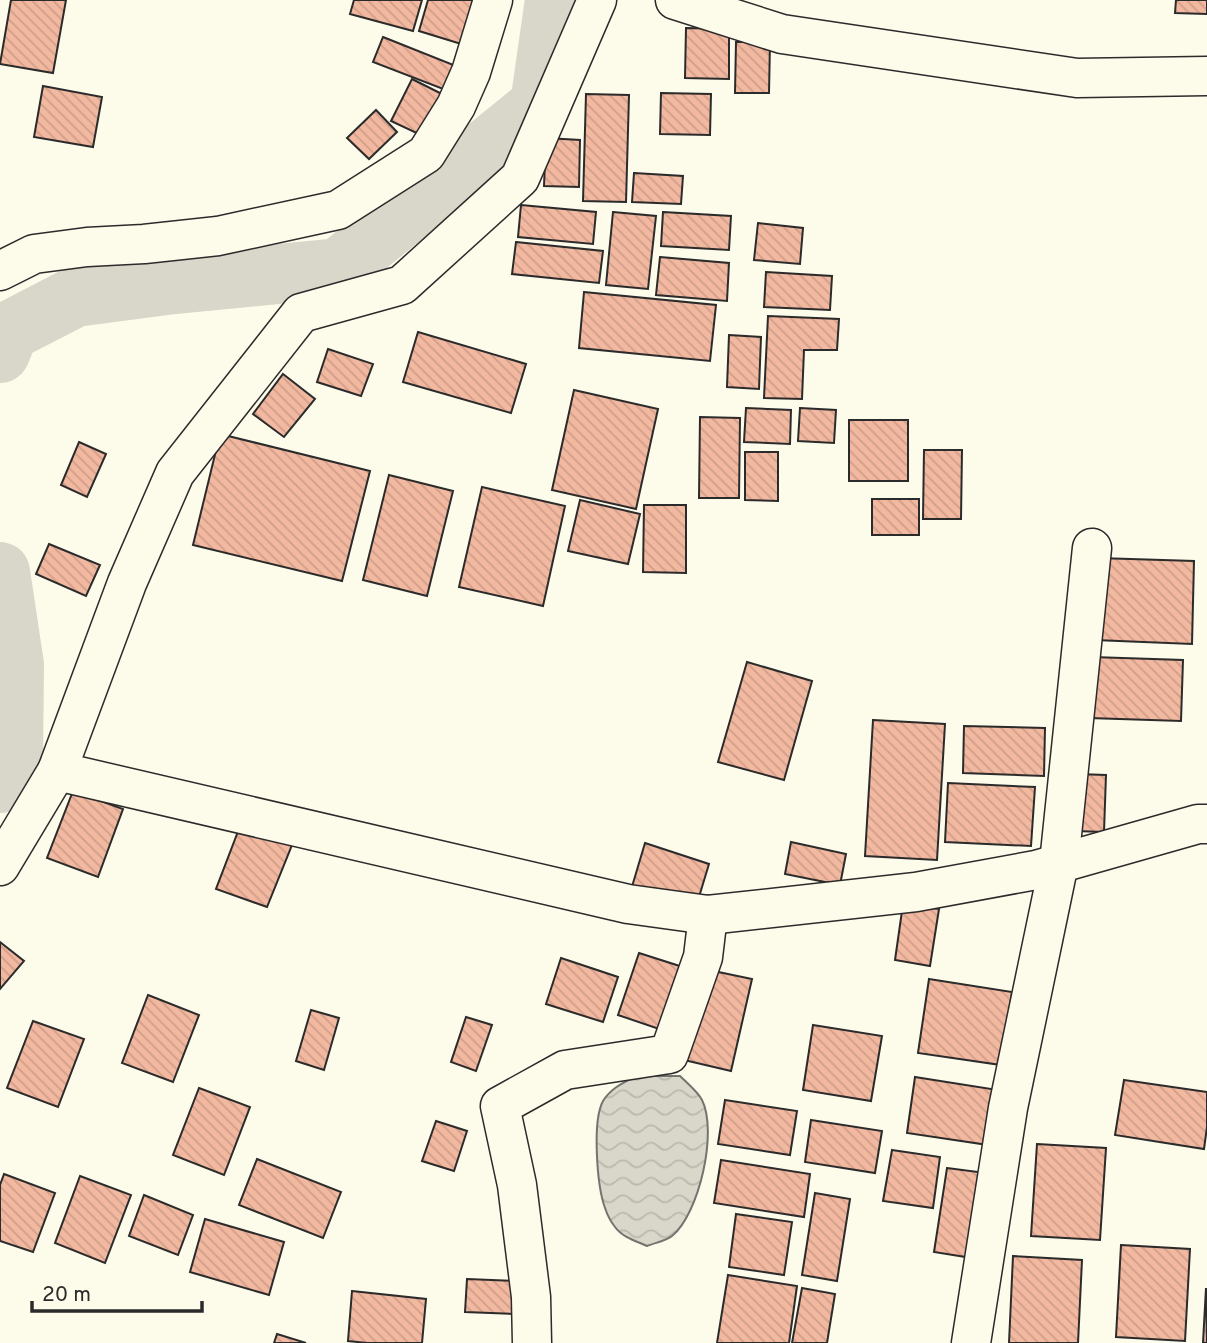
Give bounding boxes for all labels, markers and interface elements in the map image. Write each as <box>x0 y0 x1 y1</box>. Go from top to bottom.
scale bar <box>32 1270 201 1314</box>
text: 20 m <box>42 1282 91 1309</box>

